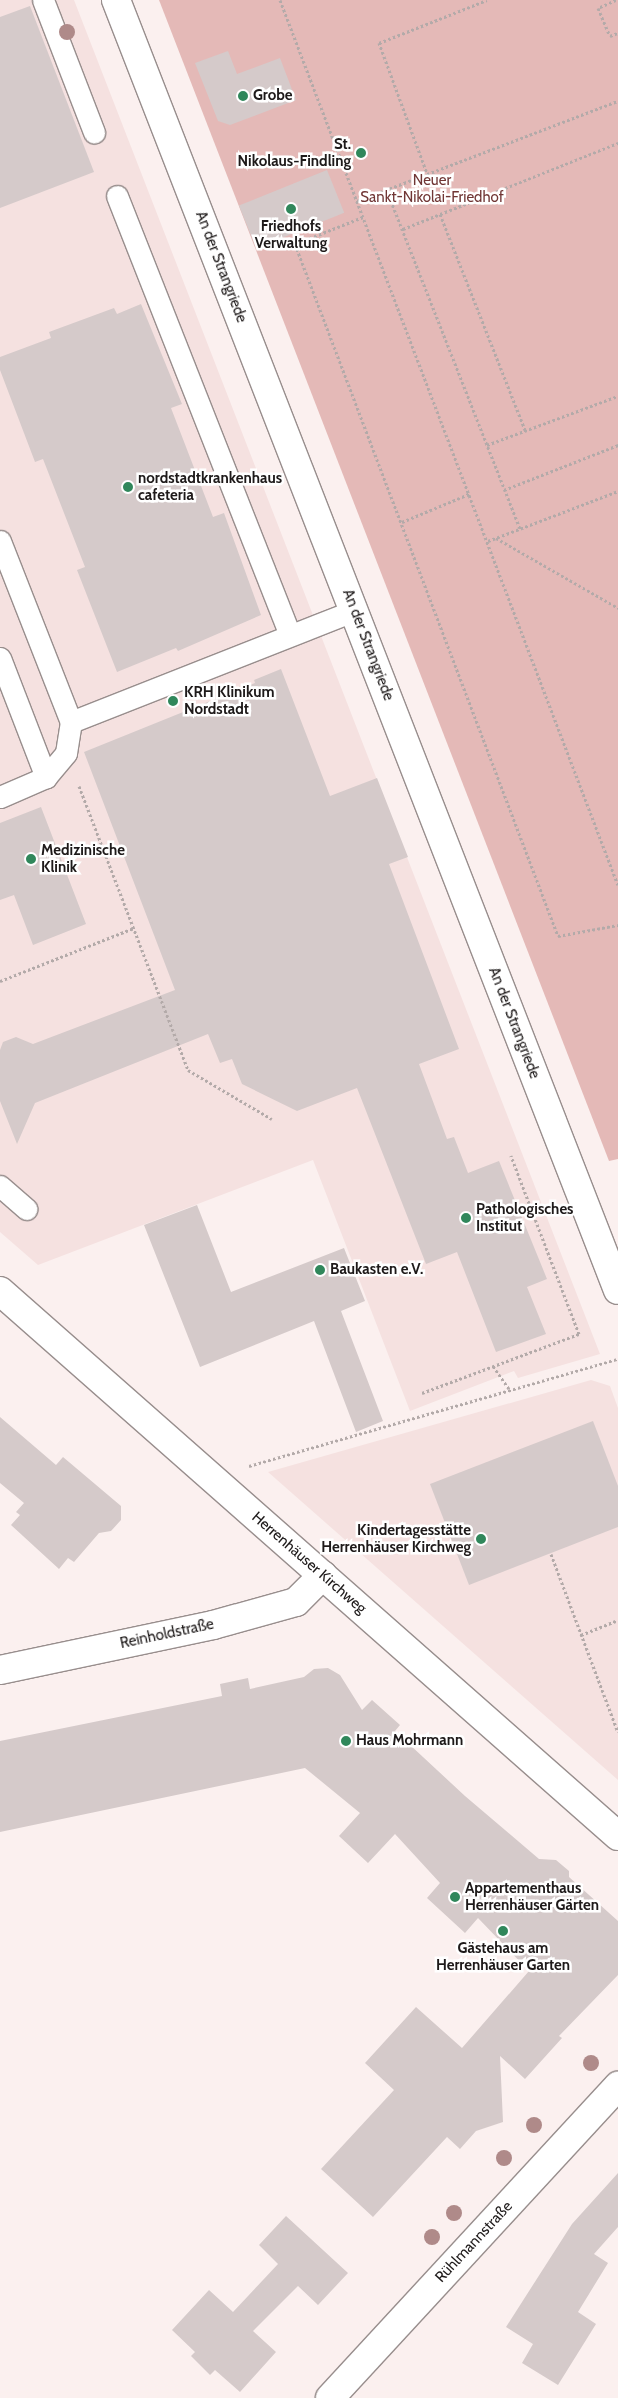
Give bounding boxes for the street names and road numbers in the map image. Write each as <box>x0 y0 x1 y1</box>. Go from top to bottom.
street label: An der Strangriede <box>191 209 251 325</box>
street label: An der Strangriede <box>338 587 398 703</box>
street label: An der Strangriede <box>484 965 544 1081</box>
street label: Herrenhäuser Kirchweg <box>248 1508 370 1618</box>
street label: Reinholdstraße <box>118 1615 216 1653</box>
street label: Rühlmannstraße <box>432 2198 516 2286</box>

